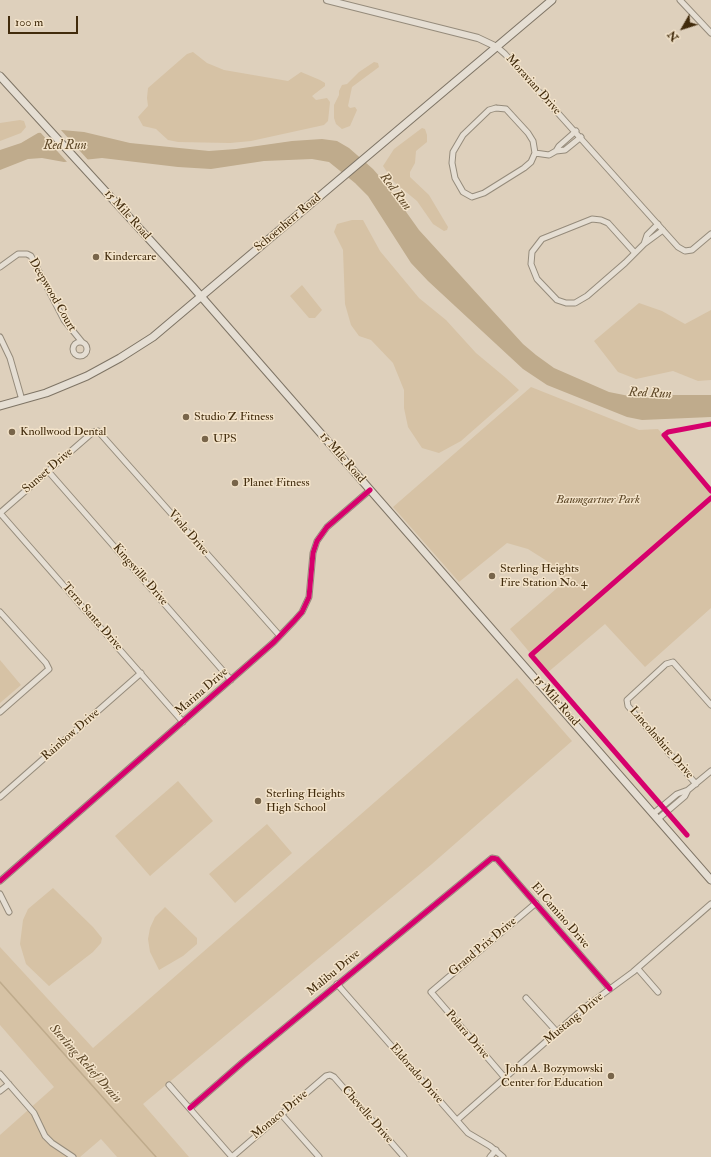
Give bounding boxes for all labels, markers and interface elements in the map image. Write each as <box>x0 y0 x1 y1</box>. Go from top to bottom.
scale bar <box>10 8 80 34</box>
north arrow <box>663 8 703 48</box>
text: 100 m <box>15 15 43 30</box>
text: N <box>665 28 681 44</box>
street label: Moravian Drive <box>502 52 564 118</box>
water label: Red Run <box>43 138 87 154</box>
water label: Red Run <box>376 170 414 214</box>
street label: 15 Mile Road <box>101 187 153 243</box>
street label: Schoenherr Road <box>252 191 324 255</box>
place label: Kindercare <box>104 250 156 264</box>
marker: Kindercare <box>91 252 101 262</box>
street label: Deepwood Court <box>25 256 79 334</box>
water label: Red Run <box>628 385 672 403</box>
place label: Studio Z Fitness <box>194 410 274 424</box>
marker: Studio Z Fitness <box>181 412 191 422</box>
place label: Knollwood Dental <box>20 425 106 439</box>
marker: Knollwood Dental <box>7 427 17 437</box>
street label: 15 Mile Road <box>316 430 368 486</box>
place label: UPS <box>213 432 237 446</box>
marker: UPS <box>200 434 210 444</box>
street label: Sunset Drive <box>20 445 76 497</box>
place label: Planet Fitness <box>243 476 310 490</box>
marker: Planet Fitness <box>230 478 240 488</box>
park label: Baumgartner Park <box>556 493 640 507</box>
street label: Viola Drive <box>164 507 212 559</box>
street label: Kingsville Drive <box>109 541 171 609</box>
place label: Sterling Heights Fire Station No. 4 <box>500 562 587 590</box>
marker: Sterling Heights Fire Station No. 4 <box>487 571 497 581</box>
street label: Terra Santa Drive <box>59 580 125 654</box>
street label: Marina Drive <box>173 665 231 719</box>
street label: 15 Mile Road <box>530 673 582 729</box>
street label: Lincolnshire Drive <box>626 704 696 782</box>
street label: Rainbow Drive <box>39 706 103 764</box>
place label: Sterling Heights High School <box>266 787 345 815</box>
marker: Sterling Heights High School <box>253 796 263 806</box>
street label: El Camino Drive <box>528 880 592 952</box>
street label: Grand Prix Drive <box>446 914 520 980</box>
street label: Malibu Drive <box>305 947 363 999</box>
street label: Mustang Drive <box>542 990 606 1048</box>
street label: Polara Drive <box>442 1008 492 1062</box>
water label: Sterling Relief Drain <box>46 1021 124 1107</box>
street label: Eldorado Drive <box>386 1041 446 1107</box>
place label: John A. Bozymowski Center for Education <box>501 1062 603 1090</box>
marker: John A. Bozymowski Center for Education <box>606 1071 616 1081</box>
street label: Chevelle Drive <box>338 1083 396 1147</box>
street label: Monaco Drive <box>249 1087 311 1143</box>

